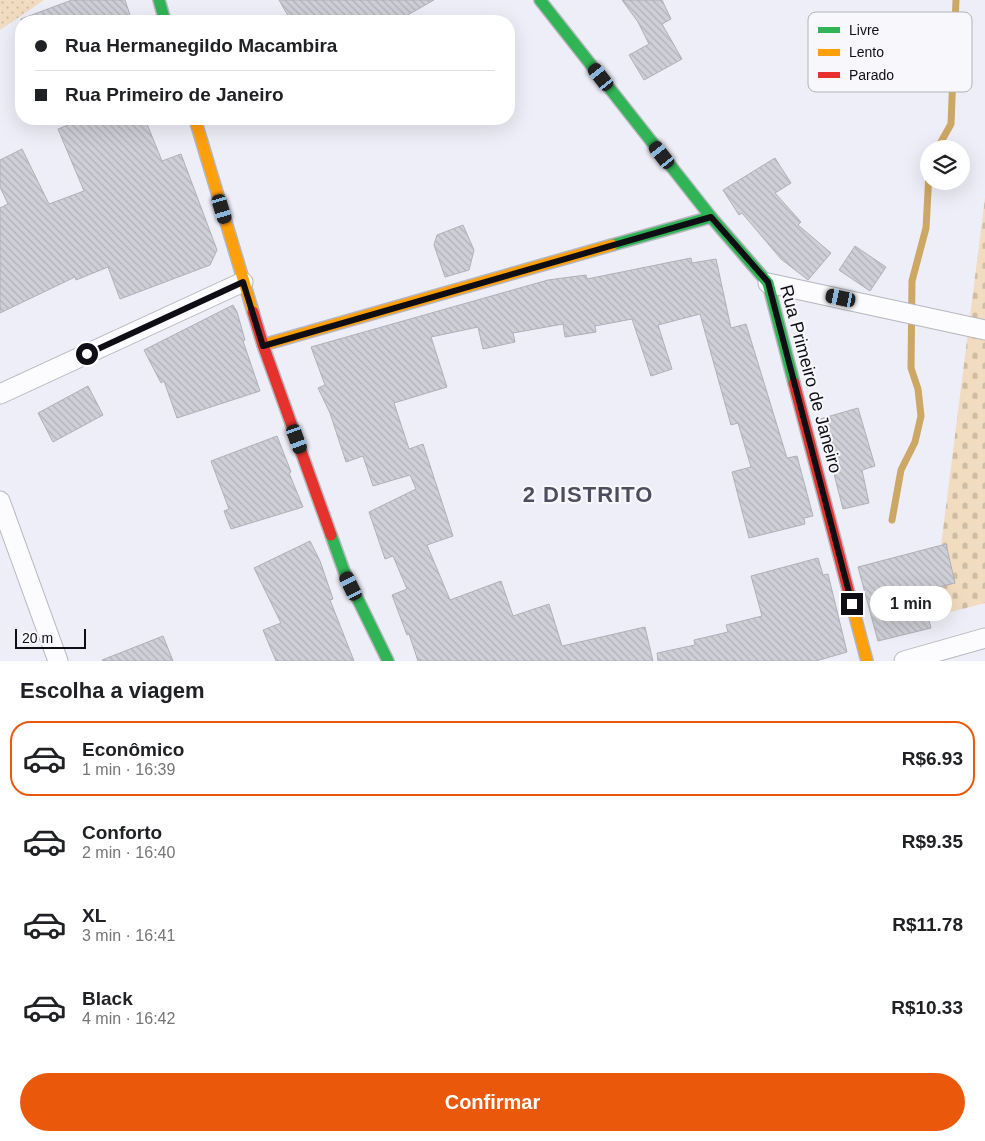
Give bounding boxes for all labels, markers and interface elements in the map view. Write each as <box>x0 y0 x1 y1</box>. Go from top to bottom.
legend <box>808 12 972 92</box>
text: Livre <box>849 22 880 38</box>
text: Rua Hermanegildo Macambira <box>65 35 337 56</box>
text: Lento <box>849 44 884 60</box>
car <box>585 61 616 93</box>
text: Parado <box>849 67 894 83</box>
text: Rua Primeiro de Janeiro <box>65 84 284 105</box>
car <box>646 139 677 171</box>
map controls <box>920 140 970 190</box>
button: layers <box>920 140 970 190</box>
car <box>210 192 233 226</box>
street label: Rua Primeiro de Janeiro <box>776 283 846 475</box>
car <box>824 288 857 308</box>
route start <box>76 343 98 365</box>
car <box>284 422 309 456</box>
district label: 2 DISTRITO <box>523 482 653 507</box>
car <box>337 569 364 603</box>
callout: 1 min <box>870 586 952 622</box>
route end <box>841 593 863 615</box>
text: 1 min <box>890 595 932 612</box>
scale bar <box>15 626 86 649</box>
text: 20 m <box>22 630 53 646</box>
text: Escolha a viagem <box>20 678 205 703</box>
icon: car <box>22 736 67 781</box>
text: Econômico <box>82 739 184 760</box>
text: R$6.93 <box>902 748 963 769</box>
text: 1 min · 16:39 <box>82 761 175 778</box>
icon: car <box>22 819 67 864</box>
text: Conforto <box>82 822 162 843</box>
text: R$9.35 <box>902 831 963 852</box>
text: 2 min · 16:40 <box>82 844 175 861</box>
icon: car <box>22 902 67 947</box>
text: XL <box>82 905 106 926</box>
text: R$11.78 <box>892 914 963 935</box>
text: 3 min · 16:41 <box>82 927 175 944</box>
icon: car <box>22 985 67 1030</box>
text: Black <box>82 988 133 1009</box>
text: R$10.33 <box>891 997 963 1018</box>
text: 4 min · 16:42 <box>82 1010 175 1027</box>
button: Confirmar <box>20 1073 965 1131</box>

